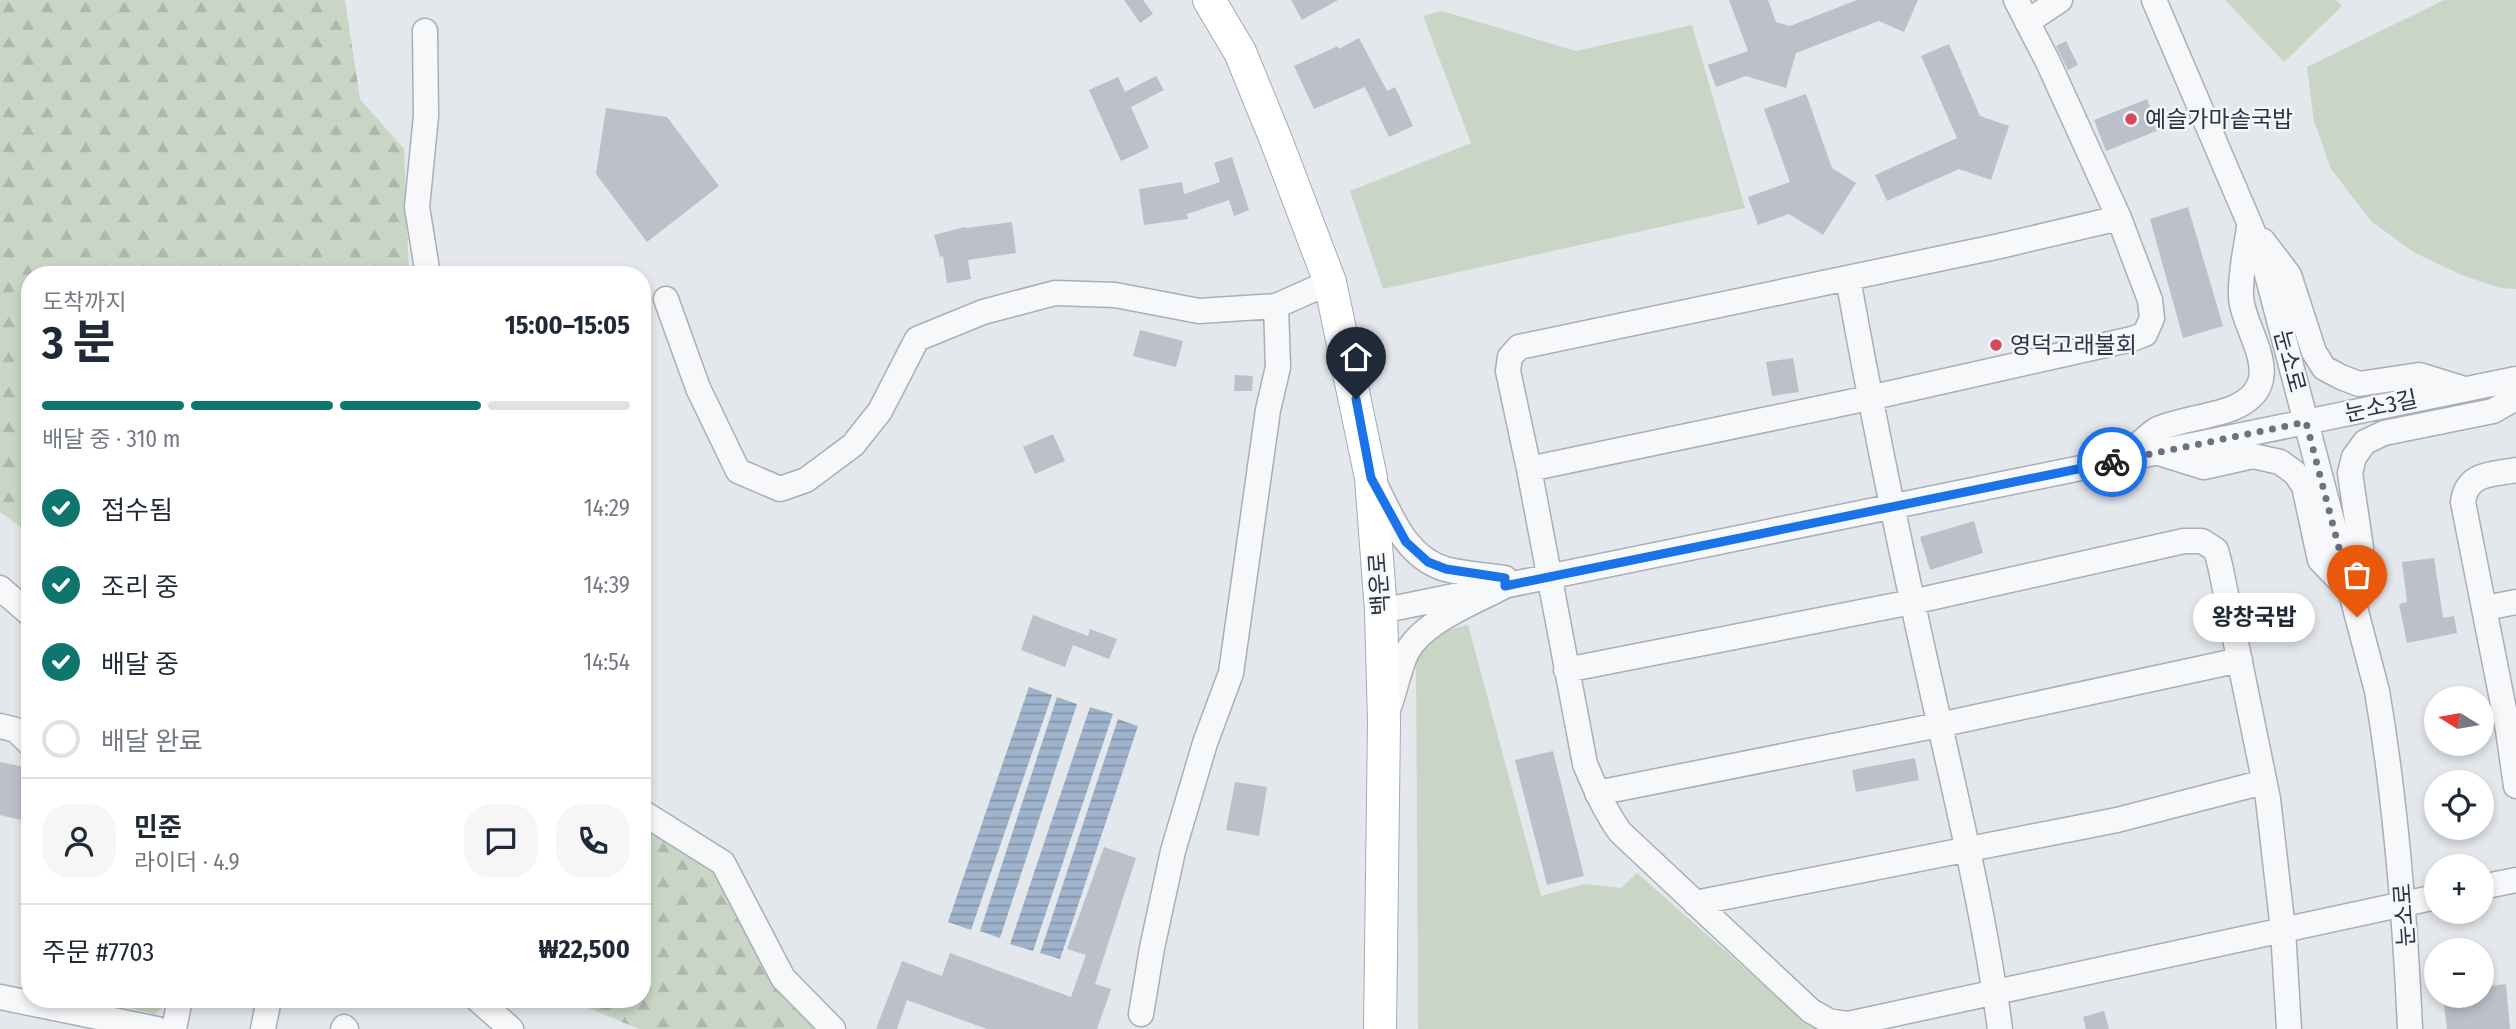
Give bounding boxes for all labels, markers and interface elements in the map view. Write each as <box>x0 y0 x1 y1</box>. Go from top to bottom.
place label: 예슬가마솥국밥 <box>2145 105 2293 133</box>
marker: 예슬가마솥국밥 <box>2123 111 2139 127</box>
text: 도착까지 <box>42 288 127 316</box>
text: 15:00–15:05 <box>505 310 630 341</box>
text: 3 분 <box>42 315 116 370</box>
pin <box>1326 327 1386 399</box>
street label: 눈소로 <box>2268 327 2312 395</box>
place label: 영덕고래불회 <box>2010 331 2137 359</box>
marker: 영덕고래불회 <box>1988 337 2004 353</box>
icon: home <box>1337 338 1375 376</box>
street label: 눈소3길 <box>2342 385 2420 427</box>
text: 배달 중 · 310 m <box>42 425 180 453</box>
courier <box>2077 427 2147 497</box>
icon: bike <box>2093 443 2131 481</box>
icon: check <box>42 489 80 527</box>
text: 14:29 <box>584 494 630 522</box>
text: 접수됨 <box>101 495 173 526</box>
pin <box>2327 545 2387 617</box>
street label: 백운로 <box>1363 551 1395 617</box>
icon: bag <box>2338 556 2376 594</box>
icon: check <box>42 566 80 604</box>
text: 14:39 <box>584 571 630 599</box>
text: 조리 중 <box>101 572 179 603</box>
callout: 왕창국밥 <box>2192 592 2315 642</box>
text: 왕창국밥 <box>2212 603 2296 631</box>
icon: check <box>42 643 80 681</box>
text: 14:54 <box>583 648 630 676</box>
text: 배달 중 <box>101 649 179 680</box>
north arrow <box>2424 686 2494 756</box>
map controls <box>2424 686 2494 1008</box>
text: 배달 완료 <box>101 726 203 757</box>
button: locate <box>2424 770 2494 840</box>
button: person <box>42 804 116 878</box>
button: chat <box>464 804 538 878</box>
button: phone <box>556 804 630 878</box>
text: 민준 <box>134 812 182 843</box>
text: 라이더 · 4.9 <box>134 848 240 876</box>
button: + <box>2424 854 2494 924</box>
street label: 눈소로 <box>2388 882 2420 948</box>
text: ₩22,500 <box>539 934 630 965</box>
text: 주문 #7703 <box>42 937 154 968</box>
button: − <box>2424 938 2494 1008</box>

